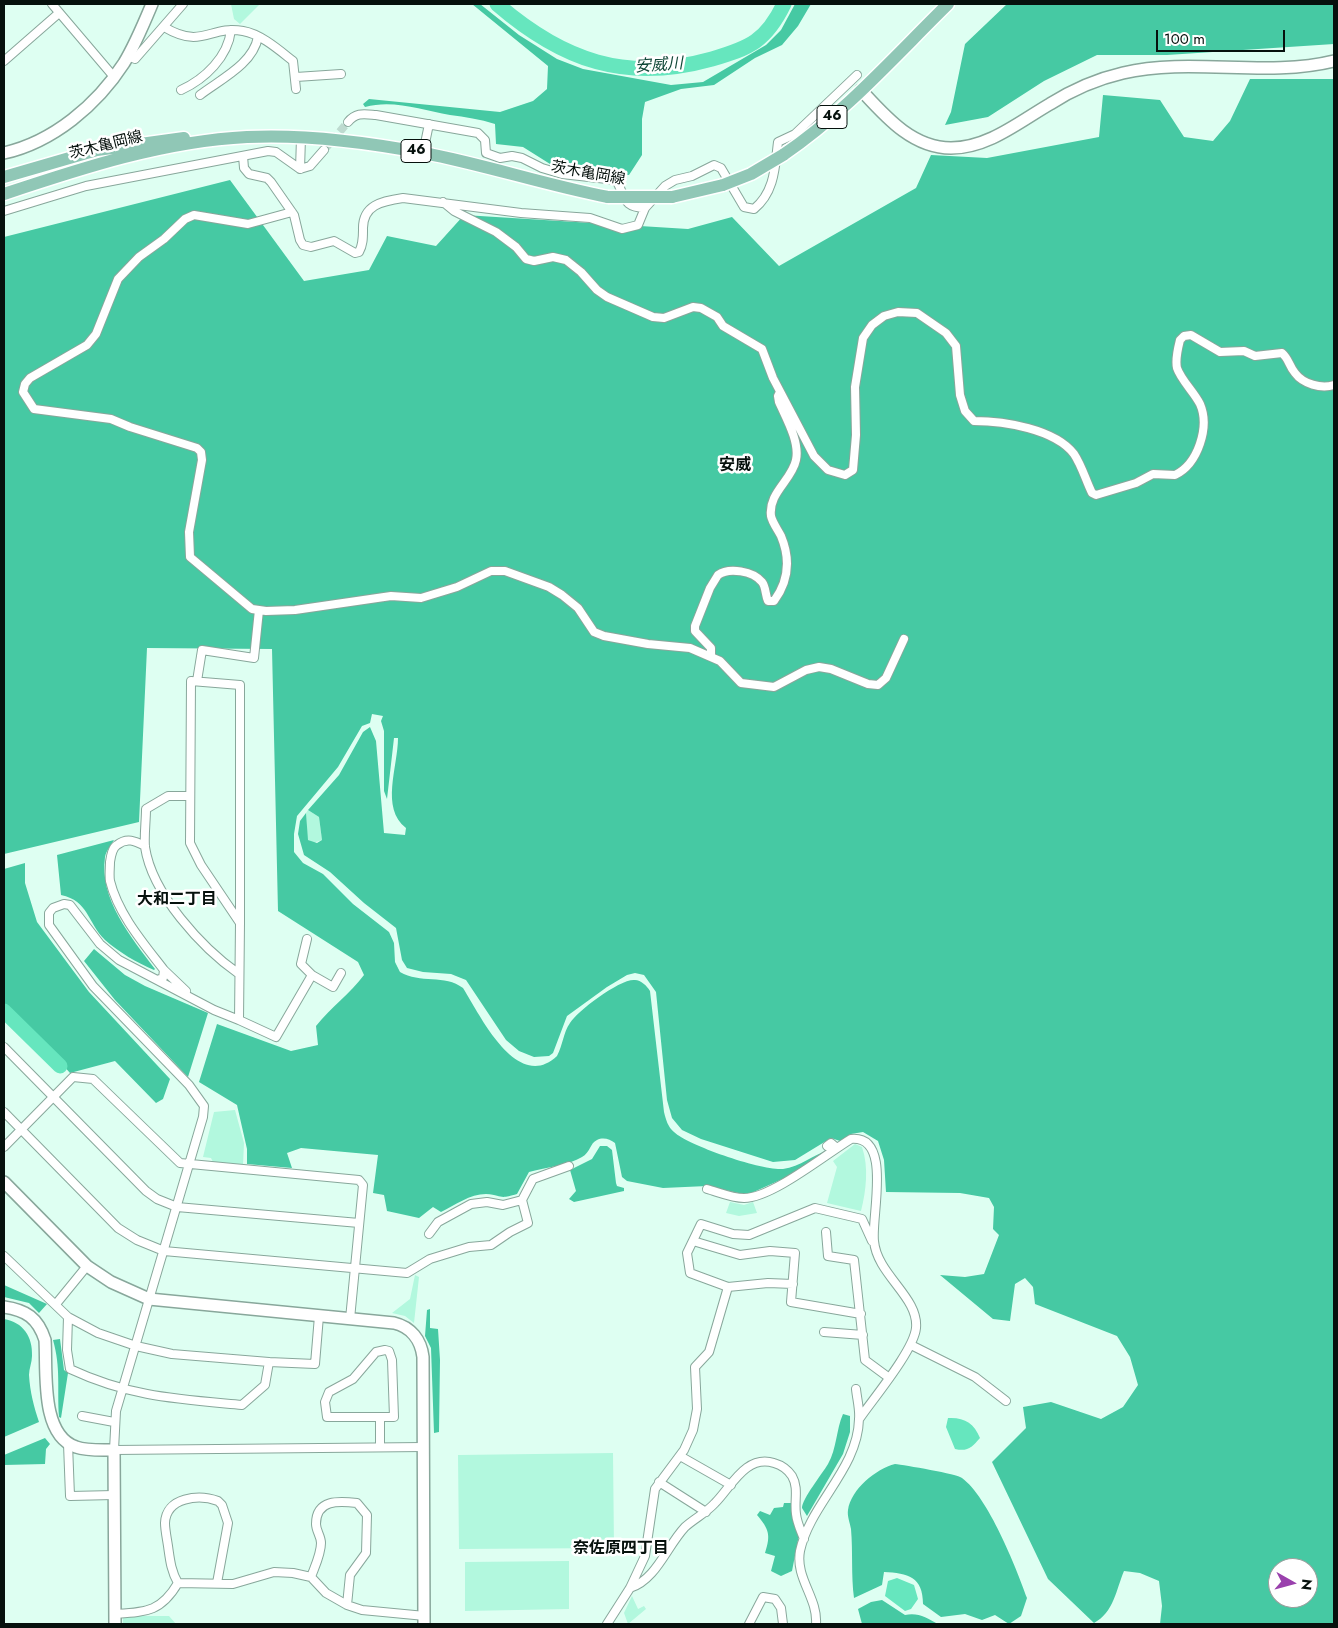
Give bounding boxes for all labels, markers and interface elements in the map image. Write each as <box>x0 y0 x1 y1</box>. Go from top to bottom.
scale bar <box>1158 20 1287 52</box>
text: 100 m <box>1164 28 1205 50</box>
water label: 安威川 <box>634 55 684 77</box>
road number: 46 <box>817 105 847 128</box>
street label: 茨木亀岡線 <box>67 128 145 164</box>
road number: 46 <box>401 140 431 162</box>
street label: 茨木亀岡線 <box>550 159 626 189</box>
district label: 安威 <box>719 456 751 476</box>
district label: 大和二丁目 <box>137 890 217 910</box>
district label: 奈佐原四丁目 <box>573 1539 669 1559</box>
north arrow <box>1268 1558 1318 1608</box>
text: N <box>1296 1578 1317 1591</box>

